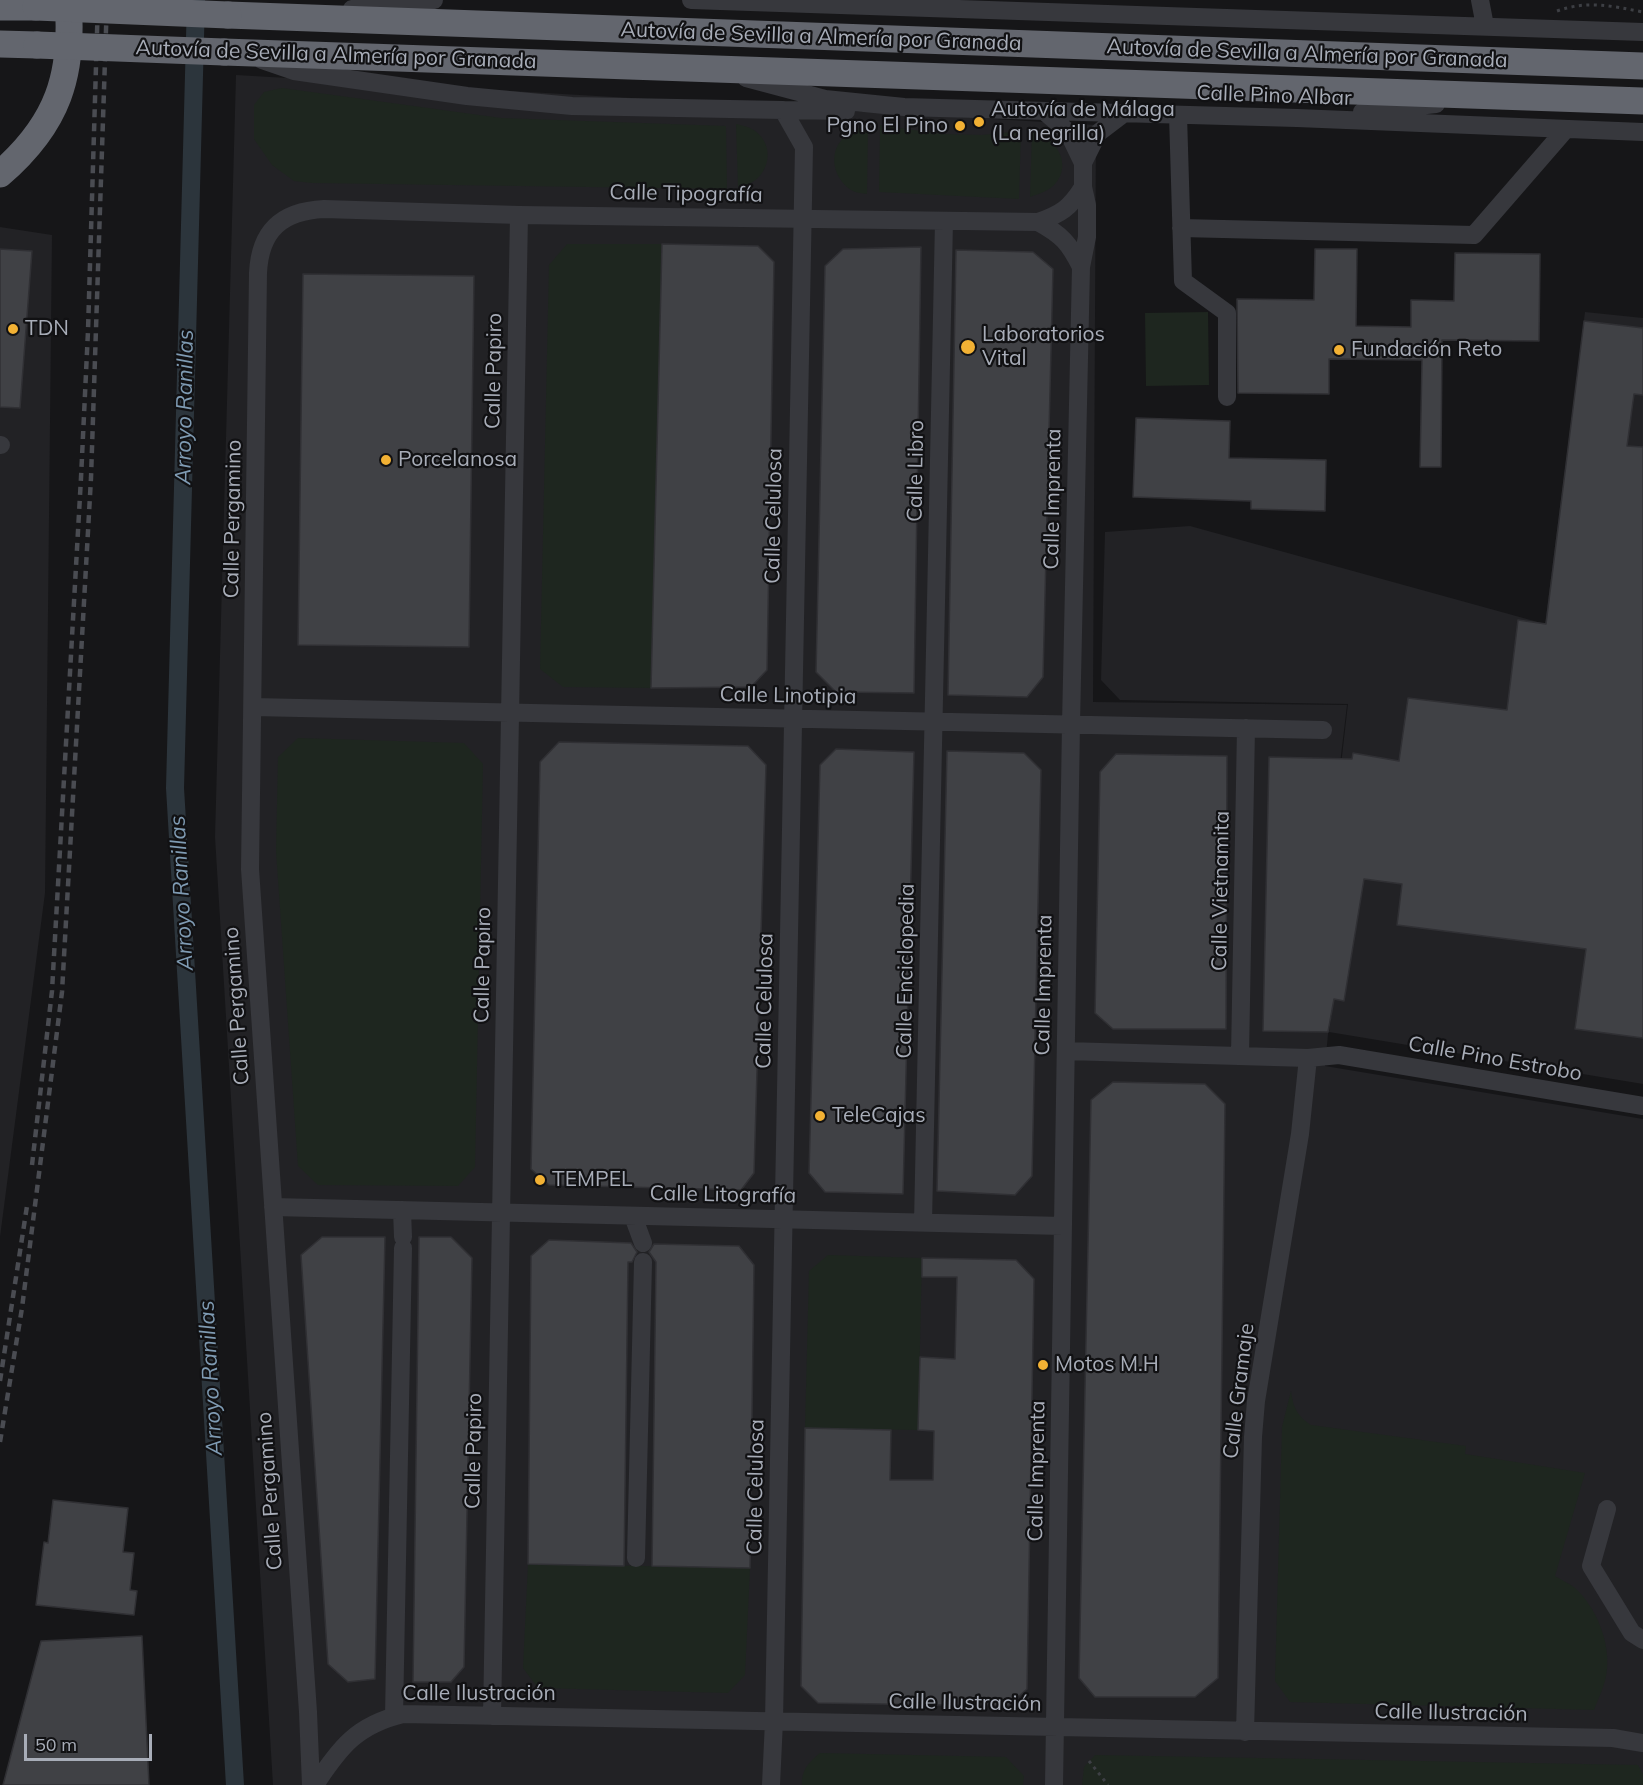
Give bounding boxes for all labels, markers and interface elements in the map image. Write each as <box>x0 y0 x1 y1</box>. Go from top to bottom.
street label: Autovía de Sevilla a Almería por Granada <box>620 17 1022 57</box>
street label: Autovía de Sevilla a Almería por Granada <box>1106 34 1508 74</box>
street label: Autovía de Sevilla a Almería por Granada <box>135 35 537 75</box>
street label: Calle Pino Albar <box>1196 81 1352 111</box>
place label: Autovía de Málaga (La negrilla) <box>991 97 1175 147</box>
place label: Pgno El Pino <box>827 113 948 139</box>
marker: Autovía de Málaga (La negrilla) <box>972 115 986 129</box>
marker: Pgno El Pino <box>953 119 967 133</box>
street label: Calle Tipografía <box>609 180 763 208</box>
street label: Calle Papiro <box>480 313 508 429</box>
place label: TDN <box>25 316 69 342</box>
marker: TDN <box>6 322 20 336</box>
place label: Laboratorios Vital <box>982 322 1105 372</box>
water label: Arroyo Ranillas <box>170 329 200 485</box>
place label: Fundación Reto <box>1351 337 1502 363</box>
marker: Laboratorios Vital <box>959 338 977 356</box>
marker: Fundación Reto <box>1332 343 1346 357</box>
street label: Calle Libro <box>903 420 929 522</box>
street label: Calle Imprenta <box>1039 428 1067 570</box>
street label: Calle Pergamino <box>219 439 247 599</box>
place label: Porcelanosa <box>398 447 517 473</box>
street label: Calle Celulosa <box>760 448 788 584</box>
marker: Porcelanosa <box>379 453 393 467</box>
street label: Calle Linotipia <box>719 682 857 710</box>
street label: Calle Vietnamita <box>1207 811 1235 971</box>
water label: Arroyo Ranillas <box>165 815 199 971</box>
street label: Calle Enciclopedia <box>892 883 920 1059</box>
street label: Calle Papiro <box>469 907 497 1023</box>
street label: Calle Imprenta <box>1030 914 1058 1056</box>
street label: Calle Pergamino <box>219 926 255 1086</box>
street label: Calle Celulosa <box>751 933 779 1069</box>
street label: Calle Pino Estrobo <box>1406 1031 1584 1087</box>
place label: TeleCajas <box>832 1103 926 1129</box>
marker: TeleCajas <box>813 1109 827 1123</box>
place label: TEMPEL <box>552 1167 633 1193</box>
marker: TEMPEL <box>533 1173 547 1187</box>
street label: Calle Litografía <box>649 1181 797 1209</box>
water label: Arroyo Ranillas <box>194 1300 228 1456</box>
street label: Calle Gramaje <box>1218 1322 1260 1460</box>
place label: Motos M.H <box>1055 1352 1159 1378</box>
marker: Motos M.H <box>1036 1358 1050 1372</box>
street label: Calle Papiro <box>460 1393 488 1509</box>
street label: Calle Imprenta <box>1023 1400 1051 1542</box>
street label: Calle Pergamino <box>252 1411 288 1571</box>
street label: Calle Celulosa <box>742 1419 770 1555</box>
street label: Calle Ilustración <box>402 1681 556 1707</box>
street label: Calle Ilustración <box>888 1689 1042 1717</box>
street label: Calle Ilustración <box>1374 1699 1528 1727</box>
scale bar <box>27 1722 154 1760</box>
text: 50 m <box>35 1733 77 1756</box>

